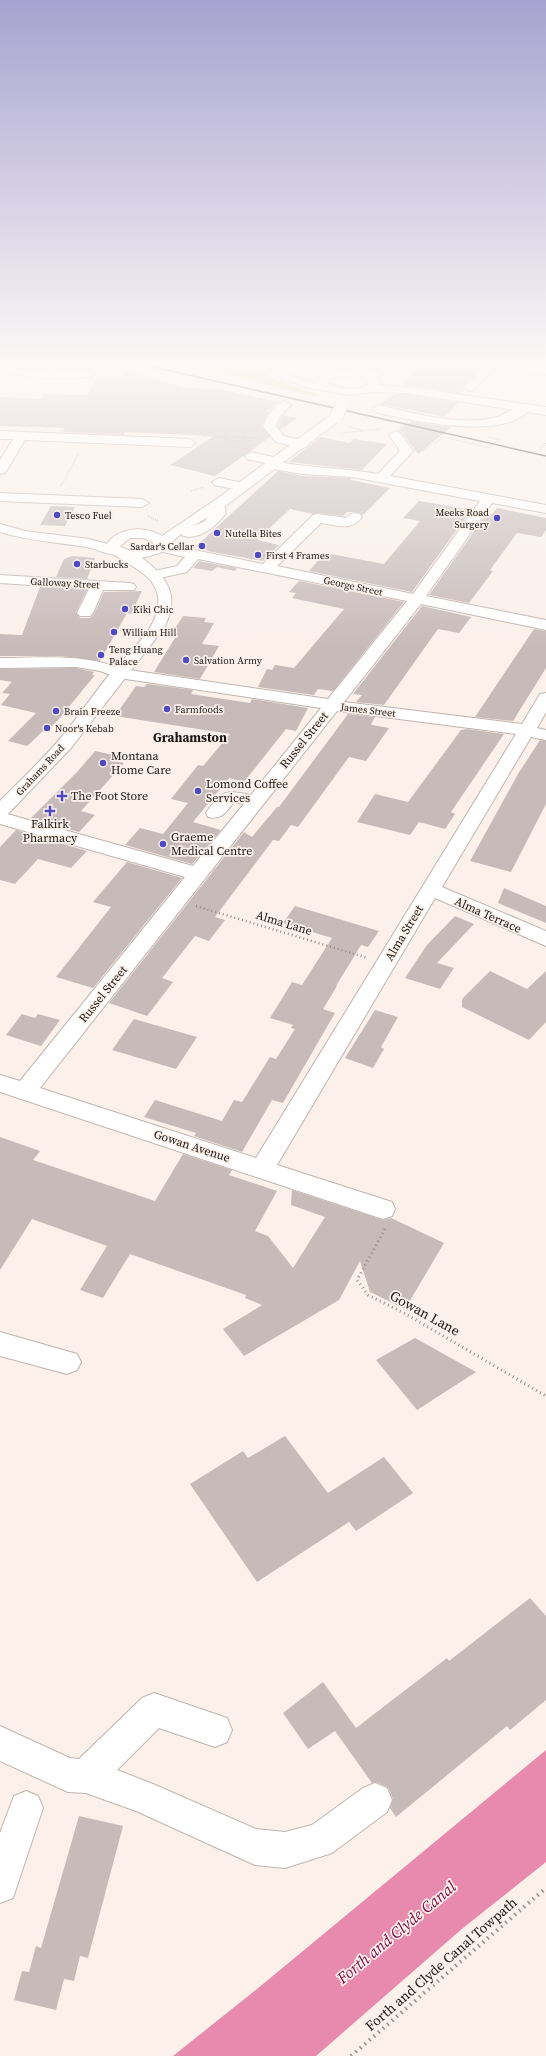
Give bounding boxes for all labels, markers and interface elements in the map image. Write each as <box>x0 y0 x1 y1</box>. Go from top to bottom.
place label: Meeks Road Surgery <box>435 506 490 531</box>
place label: Tesco Fuel <box>65 509 112 522</box>
marker: Tesco Fuel <box>52 510 62 520</box>
marker: Meeks Road Surgery <box>492 513 502 523</box>
place label: Nutella Bites <box>225 527 281 540</box>
marker: Nutella Bites <box>212 528 222 538</box>
place label: Sardar's Cellar <box>130 540 195 553</box>
marker: Sardar's Cellar <box>197 541 207 551</box>
place label: First 4 Frames <box>266 549 329 562</box>
marker: First 4 Frames <box>253 550 263 560</box>
place label: Starbucks <box>85 558 128 571</box>
marker: Starbucks <box>72 559 82 569</box>
street label: George Street <box>322 573 384 599</box>
street label: Galloway Street <box>30 575 101 591</box>
place label: Kiki Chic <box>133 603 174 616</box>
marker: Kiki Chic <box>120 604 130 614</box>
place label: William Hill <box>122 626 177 639</box>
marker: William Hill <box>109 627 119 637</box>
place label: Teng Huang Palace <box>109 643 163 668</box>
marker: Teng Huang Palace <box>96 650 106 660</box>
place label: Salvation Army <box>194 654 263 667</box>
marker: Salvation Army <box>181 655 191 665</box>
street label: James Street <box>339 700 397 720</box>
place label: Farmfoods <box>175 703 223 716</box>
marker: Farmfoods <box>162 704 172 714</box>
place label: Brain Freeze <box>64 705 120 718</box>
marker: Brain Freeze <box>51 706 61 716</box>
street label: Russel Street <box>276 708 332 772</box>
place label: Noor's Kebab <box>55 722 114 735</box>
marker: Noor's Kebab <box>42 723 52 733</box>
district label: Grahamston <box>153 729 227 746</box>
street label: Grahams Road <box>13 741 67 798</box>
place label: Montana Home Care <box>111 748 171 778</box>
marker: Montana Home Care <box>98 758 108 768</box>
place label: Lomond Coffee Services <box>206 776 288 806</box>
marker: Lomond Coffee Services <box>193 786 203 796</box>
place label: The Foot Store <box>71 788 148 804</box>
marker: The Foot Store <box>56 790 68 802</box>
marker: Falkirk Pharmacy <box>45 806 55 816</box>
place label: Falkirk Pharmacy <box>23 816 78 846</box>
place label: Graeme Medical Centre <box>171 829 252 859</box>
marker: Graeme Medical Centre <box>158 839 168 849</box>
street label: Alma Terrace <box>452 893 524 937</box>
street label: Alma Street <box>381 902 427 964</box>
street label: Alma Lane <box>254 907 314 939</box>
street label: Russel Street <box>75 962 131 1026</box>
street label: Gowan Avenue <box>152 1126 232 1166</box>
street label: Gowan Lane <box>386 1285 464 1341</box>
water label: Forth and Clyde Canal <box>331 1875 461 1989</box>
street label: Forth and Clyde Canal Towpath <box>361 1892 521 2036</box>

